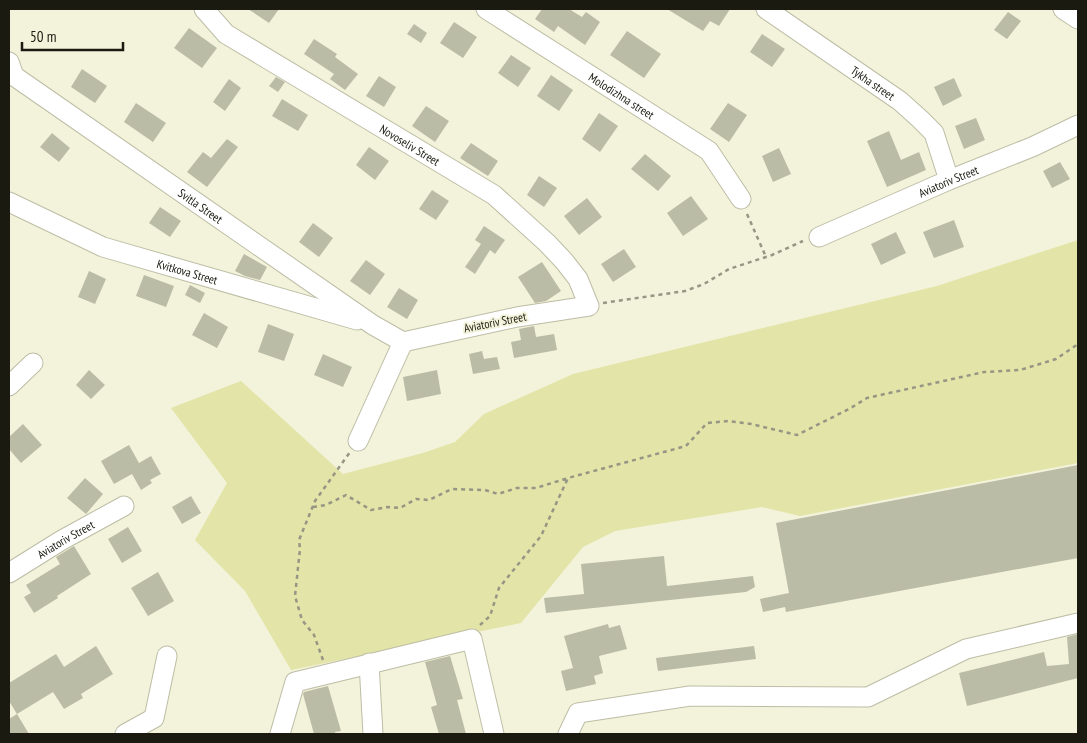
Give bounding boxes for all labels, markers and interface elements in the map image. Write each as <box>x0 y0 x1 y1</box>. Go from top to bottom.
scale bar <box>22 20 124 52</box>
text: 50 m <box>30 27 56 46</box>
street label: Tykha street <box>848 62 899 103</box>
street label: Molodizhna street <box>586 69 658 122</box>
street label: Novoseliv Street <box>377 121 443 169</box>
street label: Aviatoriv Street <box>916 161 981 200</box>
street label: Svitla Street <box>175 185 226 226</box>
street label: Kvitkova Street <box>155 255 220 287</box>
street label: Aviatoriv Street <box>462 308 528 335</box>
street label: Aviatoriv Street <box>34 516 97 561</box>

